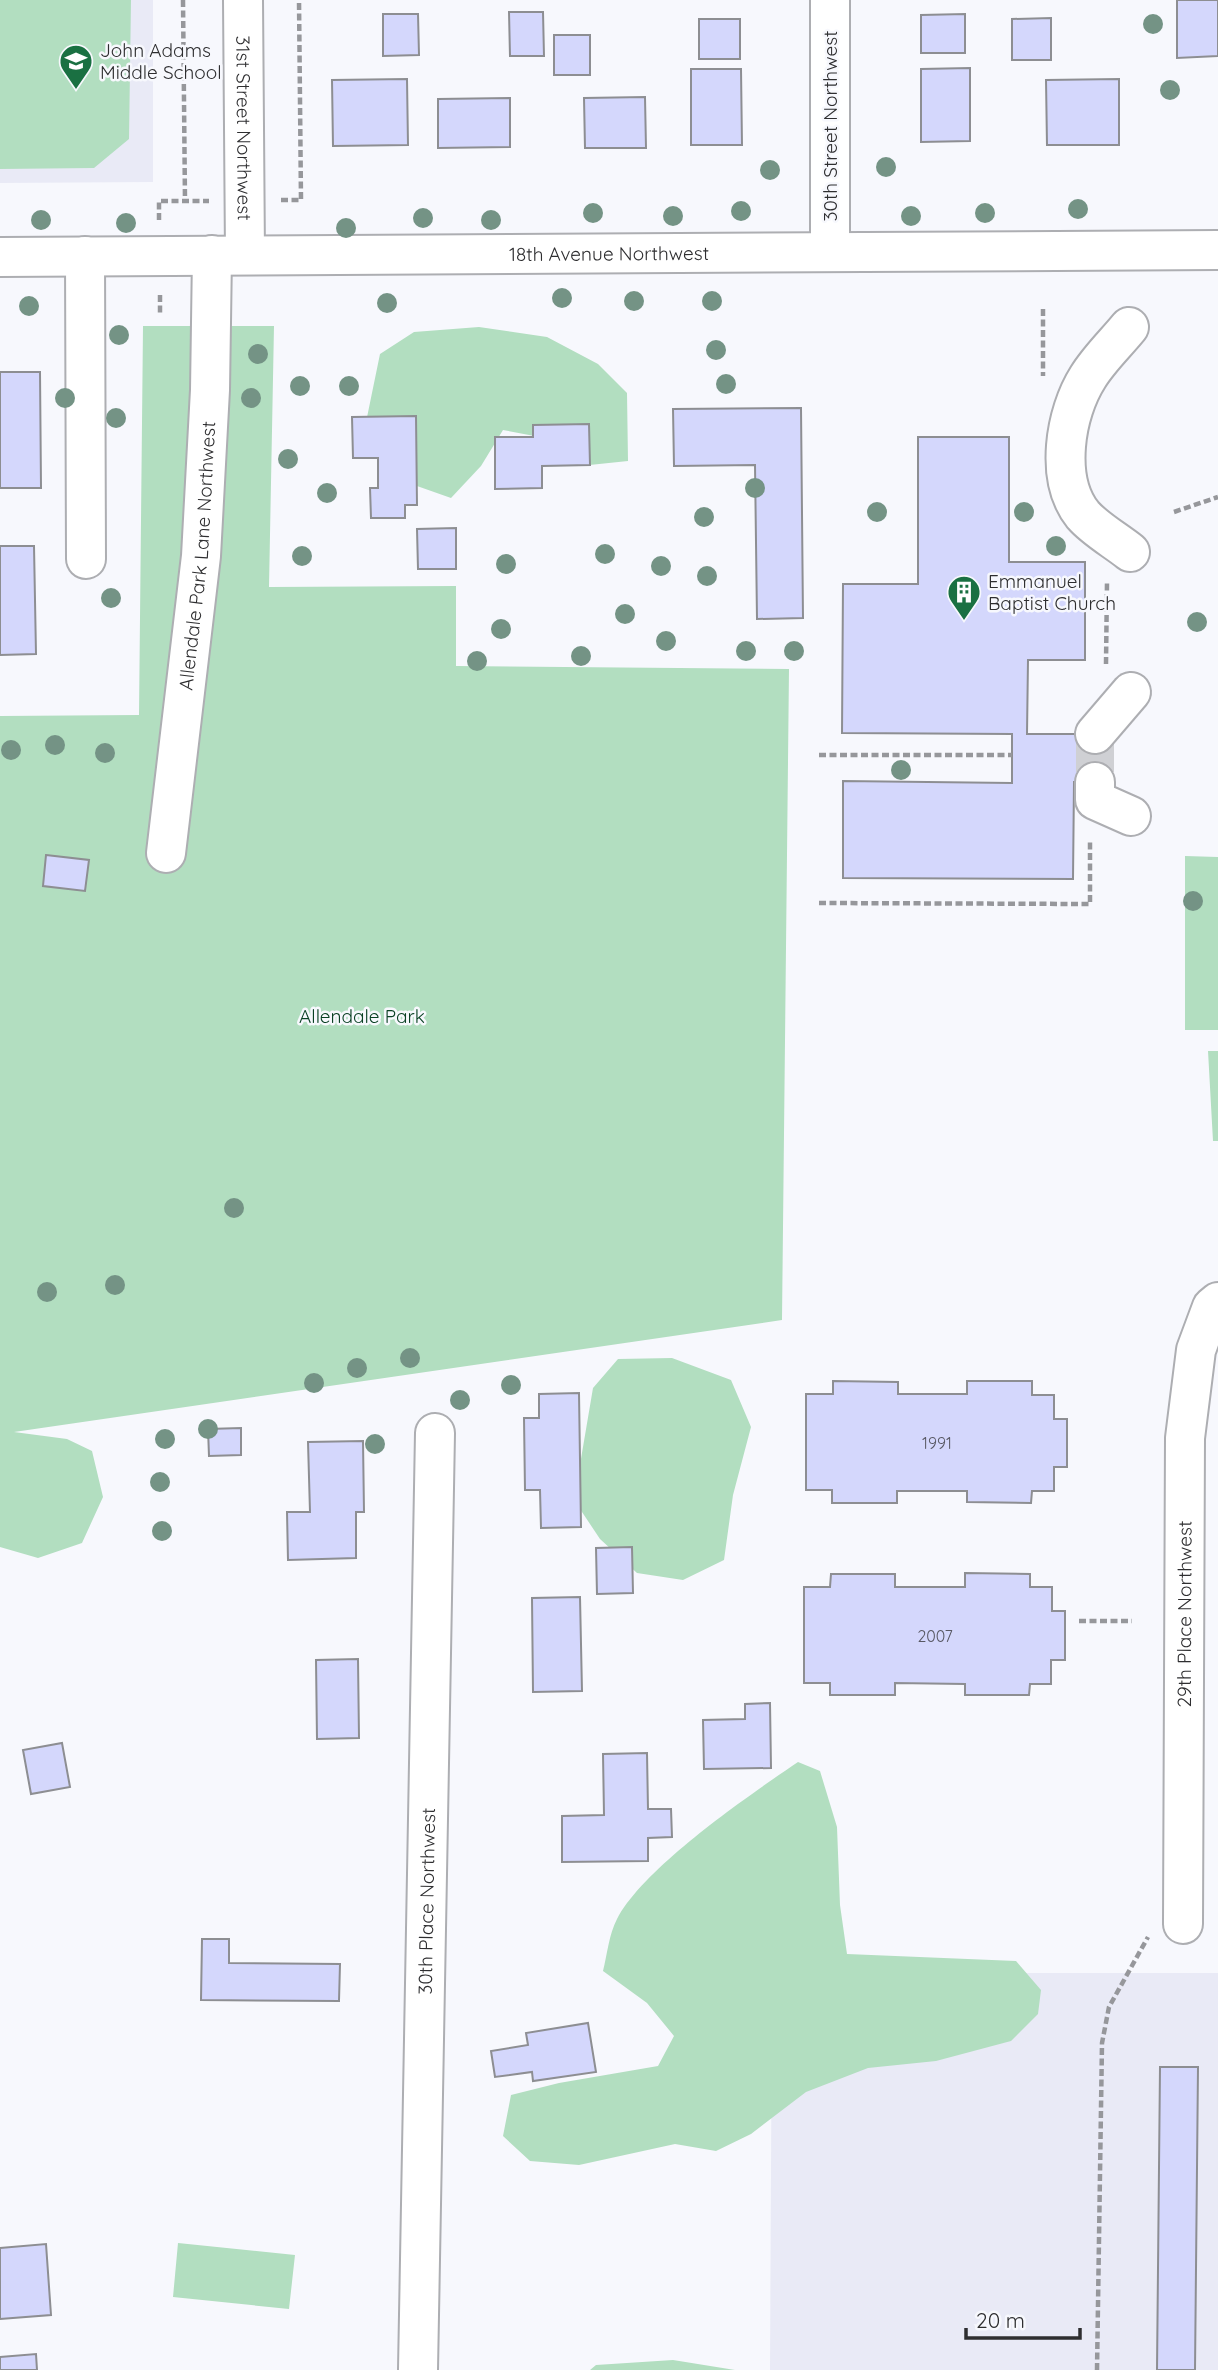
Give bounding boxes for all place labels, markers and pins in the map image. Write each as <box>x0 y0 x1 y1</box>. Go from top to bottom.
place label: John Adams Middle School <box>100 38 222 84</box>
school or university icon: John Adams Middle School <box>57 42 95 91</box>
place label: Emmanuel Baptist Church <box>988 569 1116 615</box>
building icon: Emmanuel Baptist Church <box>945 573 983 622</box>

